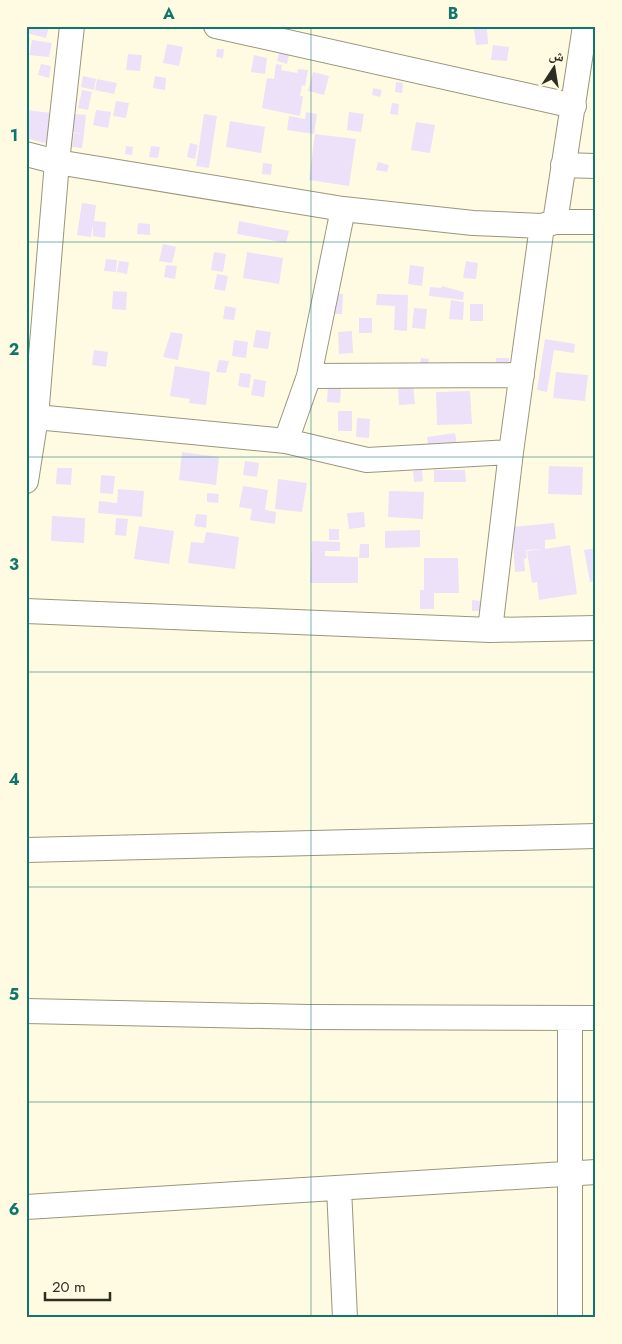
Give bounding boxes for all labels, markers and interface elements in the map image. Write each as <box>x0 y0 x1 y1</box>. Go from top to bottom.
text: A <box>162 2 175 25</box>
text: B <box>448 2 458 25</box>
north arrow <box>530 42 580 92</box>
text: ش <box>547 44 566 67</box>
text: 1 <box>10 124 18 147</box>
text: 2 <box>9 338 19 361</box>
text: 3 <box>9 553 19 576</box>
text: 4 <box>8 768 20 791</box>
text: 5 <box>9 983 19 1006</box>
text: 6 <box>9 1198 19 1221</box>
scale bar <box>45 1269 110 1301</box>
text: 20 m <box>52 1276 86 1298</box>

